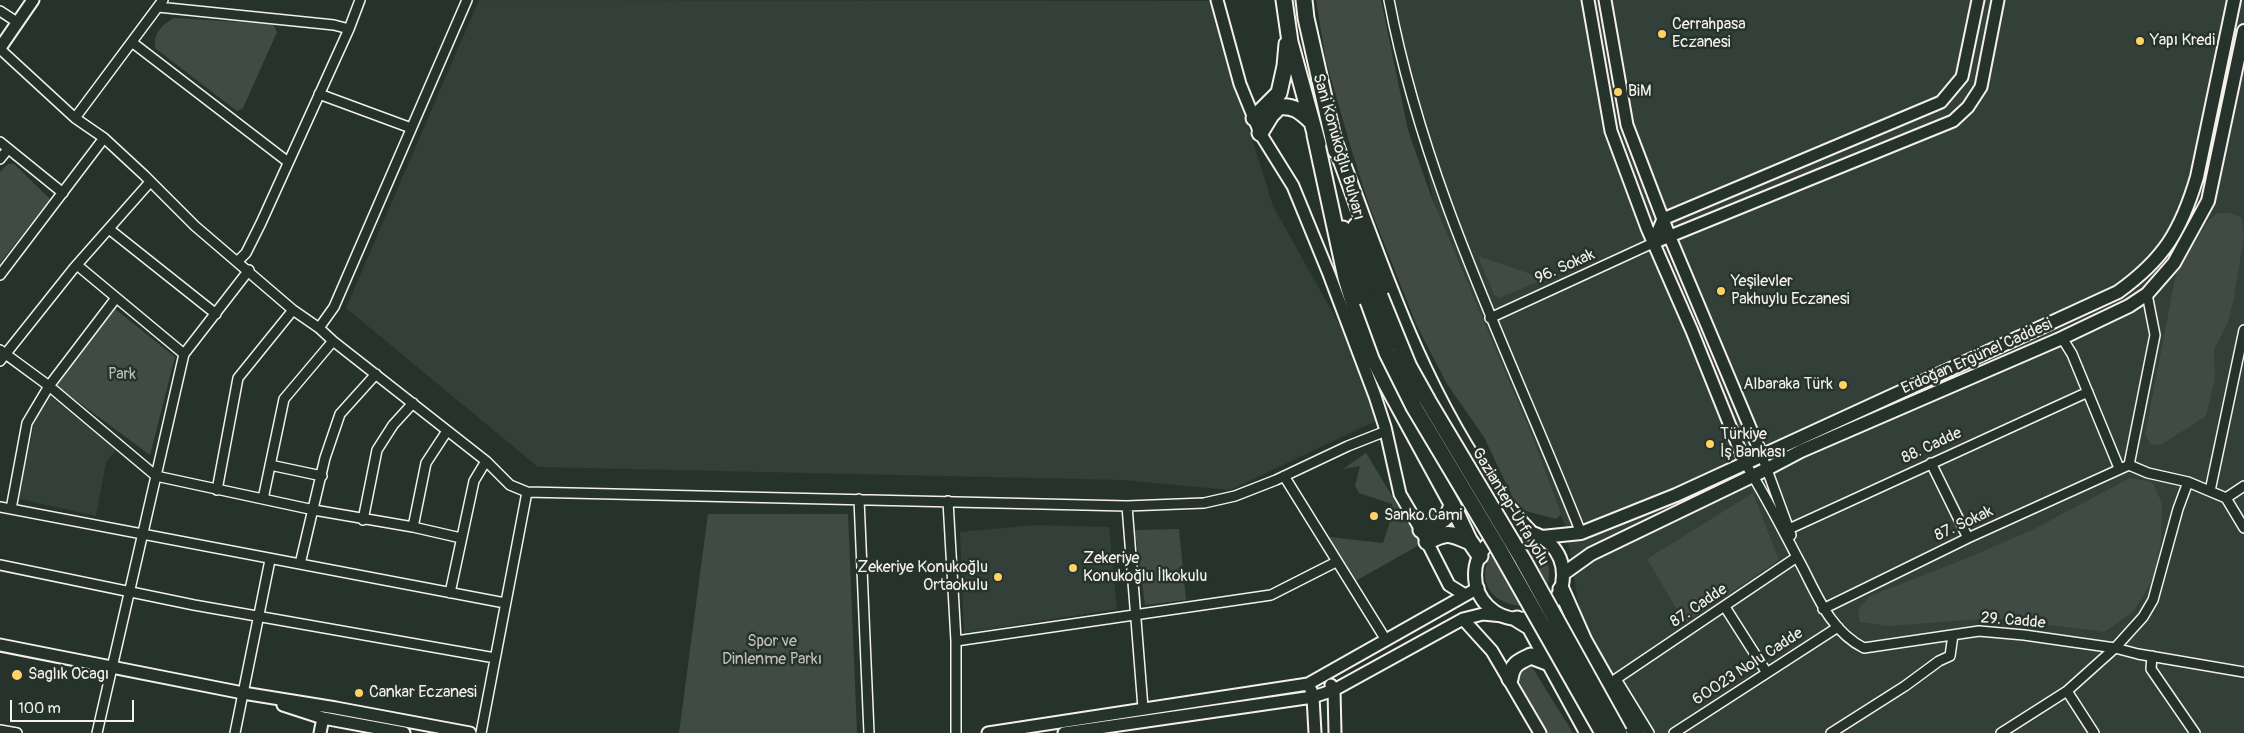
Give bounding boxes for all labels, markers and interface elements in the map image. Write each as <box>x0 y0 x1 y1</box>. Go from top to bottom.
place label: Cerrahpasa Eczanesi <box>1672 15 1746 53</box>
marker: Cerrahpasa Eczanesi <box>1656 28 1668 40</box>
place label: Yapı Kredi <box>2150 31 2215 51</box>
marker: Yapı Kredi <box>2134 35 2146 47</box>
street label: Sani Konukoğlu Bulvarı <box>1308 72 1368 222</box>
place label: BiM <box>1628 82 1651 102</box>
marker: BiM <box>1612 86 1624 98</box>
street label: 96. Sokak <box>1532 245 1598 289</box>
place label: Yeşilevler Pakhuylu Eczanesi <box>1731 272 1850 310</box>
marker: Yeşilevler Pakhuylu Eczanesi <box>1715 285 1727 297</box>
street label: Erdoğan Ergünel Caddesi <box>1898 315 2056 399</box>
park label: Park <box>108 365 136 385</box>
place label: Albaraka Türk <box>1743 375 1833 395</box>
marker: Albaraka Türk <box>1837 379 1849 391</box>
street label: 88. Cadde <box>1899 424 1965 468</box>
place label: Türkiye İş Bankası <box>1720 425 1786 463</box>
marker: Türkiye İş Bankası <box>1704 438 1716 450</box>
street label: Gaziantep-Urfa yolu <box>1467 445 1553 569</box>
street label: 87. Sokak <box>1932 502 1996 546</box>
place label: Sanko Cami <box>1384 506 1462 526</box>
marker: Sanko Cami <box>1368 510 1380 522</box>
place label: Zekeriye Konukoğlu İlkokulu <box>1083 549 1207 587</box>
place label: Zekeriye Konukoğlu Ortaokulu <box>857 558 988 596</box>
marker: Zekeriye Konukoğlu İlkokulu <box>1067 562 1079 574</box>
marker: Zekeriye Konukoğlu Ortaokulu <box>992 571 1004 583</box>
street label: 87. Cadde <box>1667 580 1731 632</box>
street label: 29. Cadde <box>1980 609 2046 633</box>
street label: 60023 Nolu Cadde <box>1689 624 1807 710</box>
park label: Spor ve Dinlenme Parkı <box>722 632 822 670</box>
place label: Saglık Ocagı <box>28 665 109 685</box>
marker: Saglık Ocagı <box>10 668 24 682</box>
place label: Cankar Eczanesi <box>369 683 477 703</box>
marker: Cankar Eczanesi <box>353 687 365 699</box>
scale bar <box>12 690 136 722</box>
text: 100 m <box>18 699 61 718</box>

